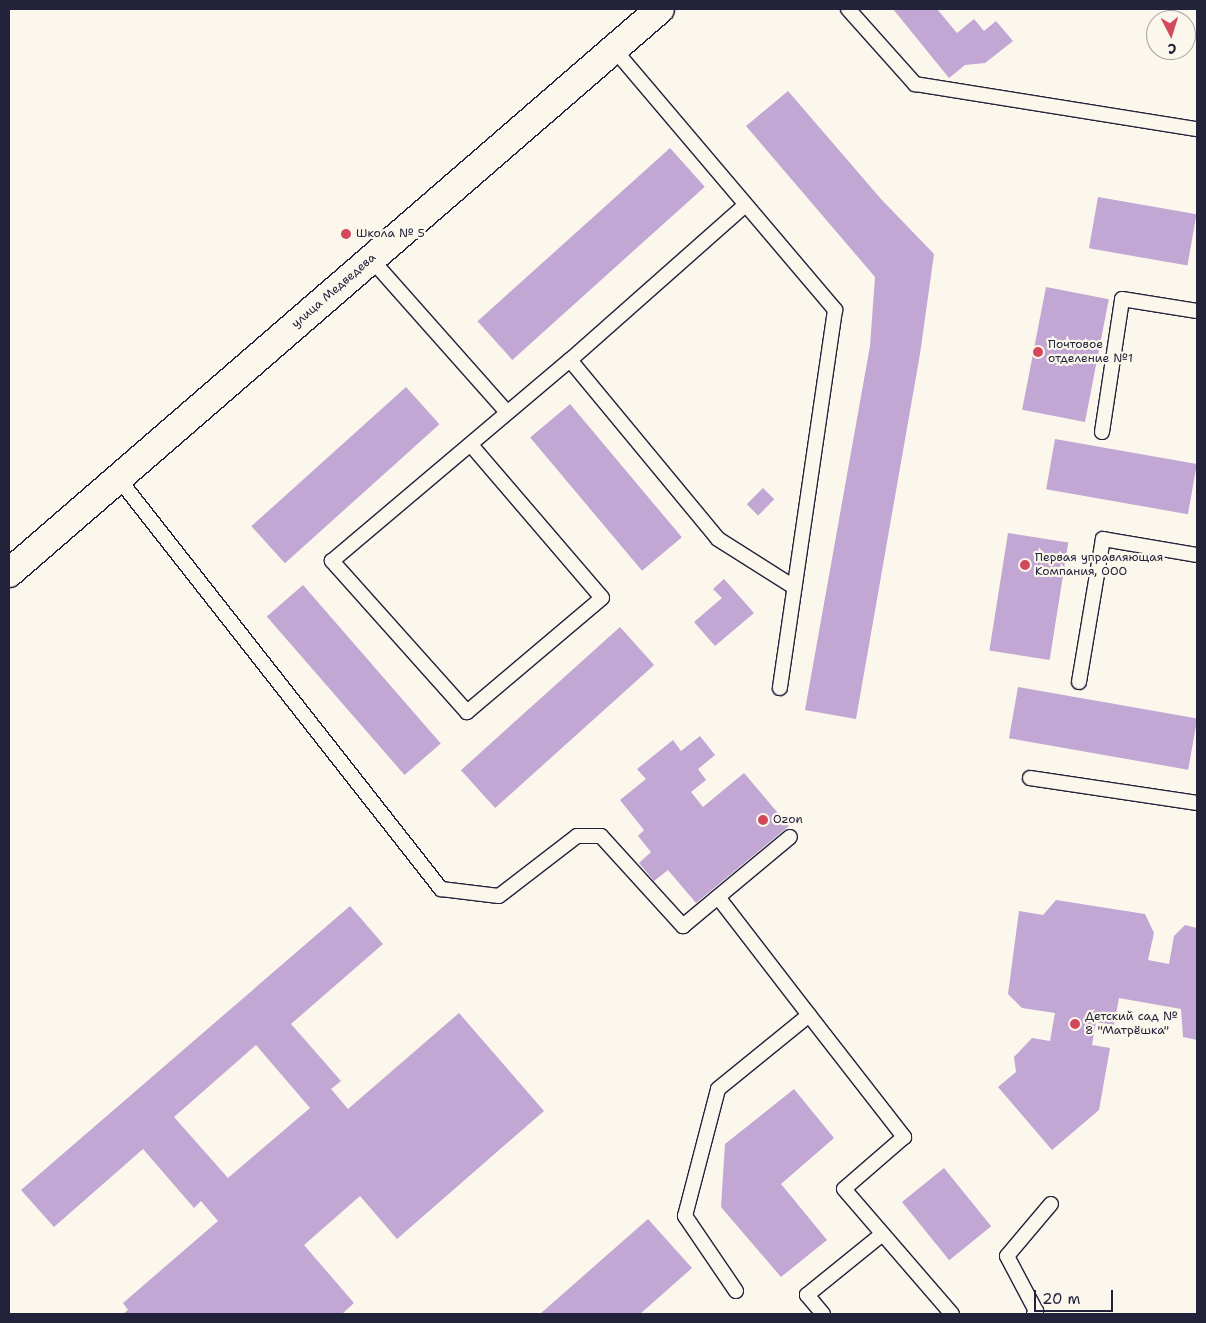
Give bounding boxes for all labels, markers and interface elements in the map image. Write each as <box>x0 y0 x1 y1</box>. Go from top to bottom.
north arrow <box>1146 10 1196 60</box>
text: С <box>1167 40 1177 58</box>
place label: Школа № 5 <box>356 227 425 241</box>
marker: Школа № 5 <box>340 228 352 240</box>
street label: улица Медведева <box>289 251 379 331</box>
place label: Почтовое отделение №1 <box>1048 338 1133 366</box>
marker: Почтовое отделение №1 <box>1032 346 1044 358</box>
place label: Первая управляющая Компания, ООО <box>1035 551 1163 579</box>
marker: Первая управляющая Компания, ООО <box>1019 559 1031 571</box>
place label: Ozon <box>773 813 803 827</box>
marker: Ozon <box>757 814 769 826</box>
place label: Детский сад № 8 "Матрёшка" <box>1085 1010 1178 1038</box>
marker: Детский сад № 8 "Матрёшка" <box>1069 1018 1081 1030</box>
scale bar <box>1036 1280 1115 1312</box>
text: 20 m <box>1042 1289 1081 1309</box>

